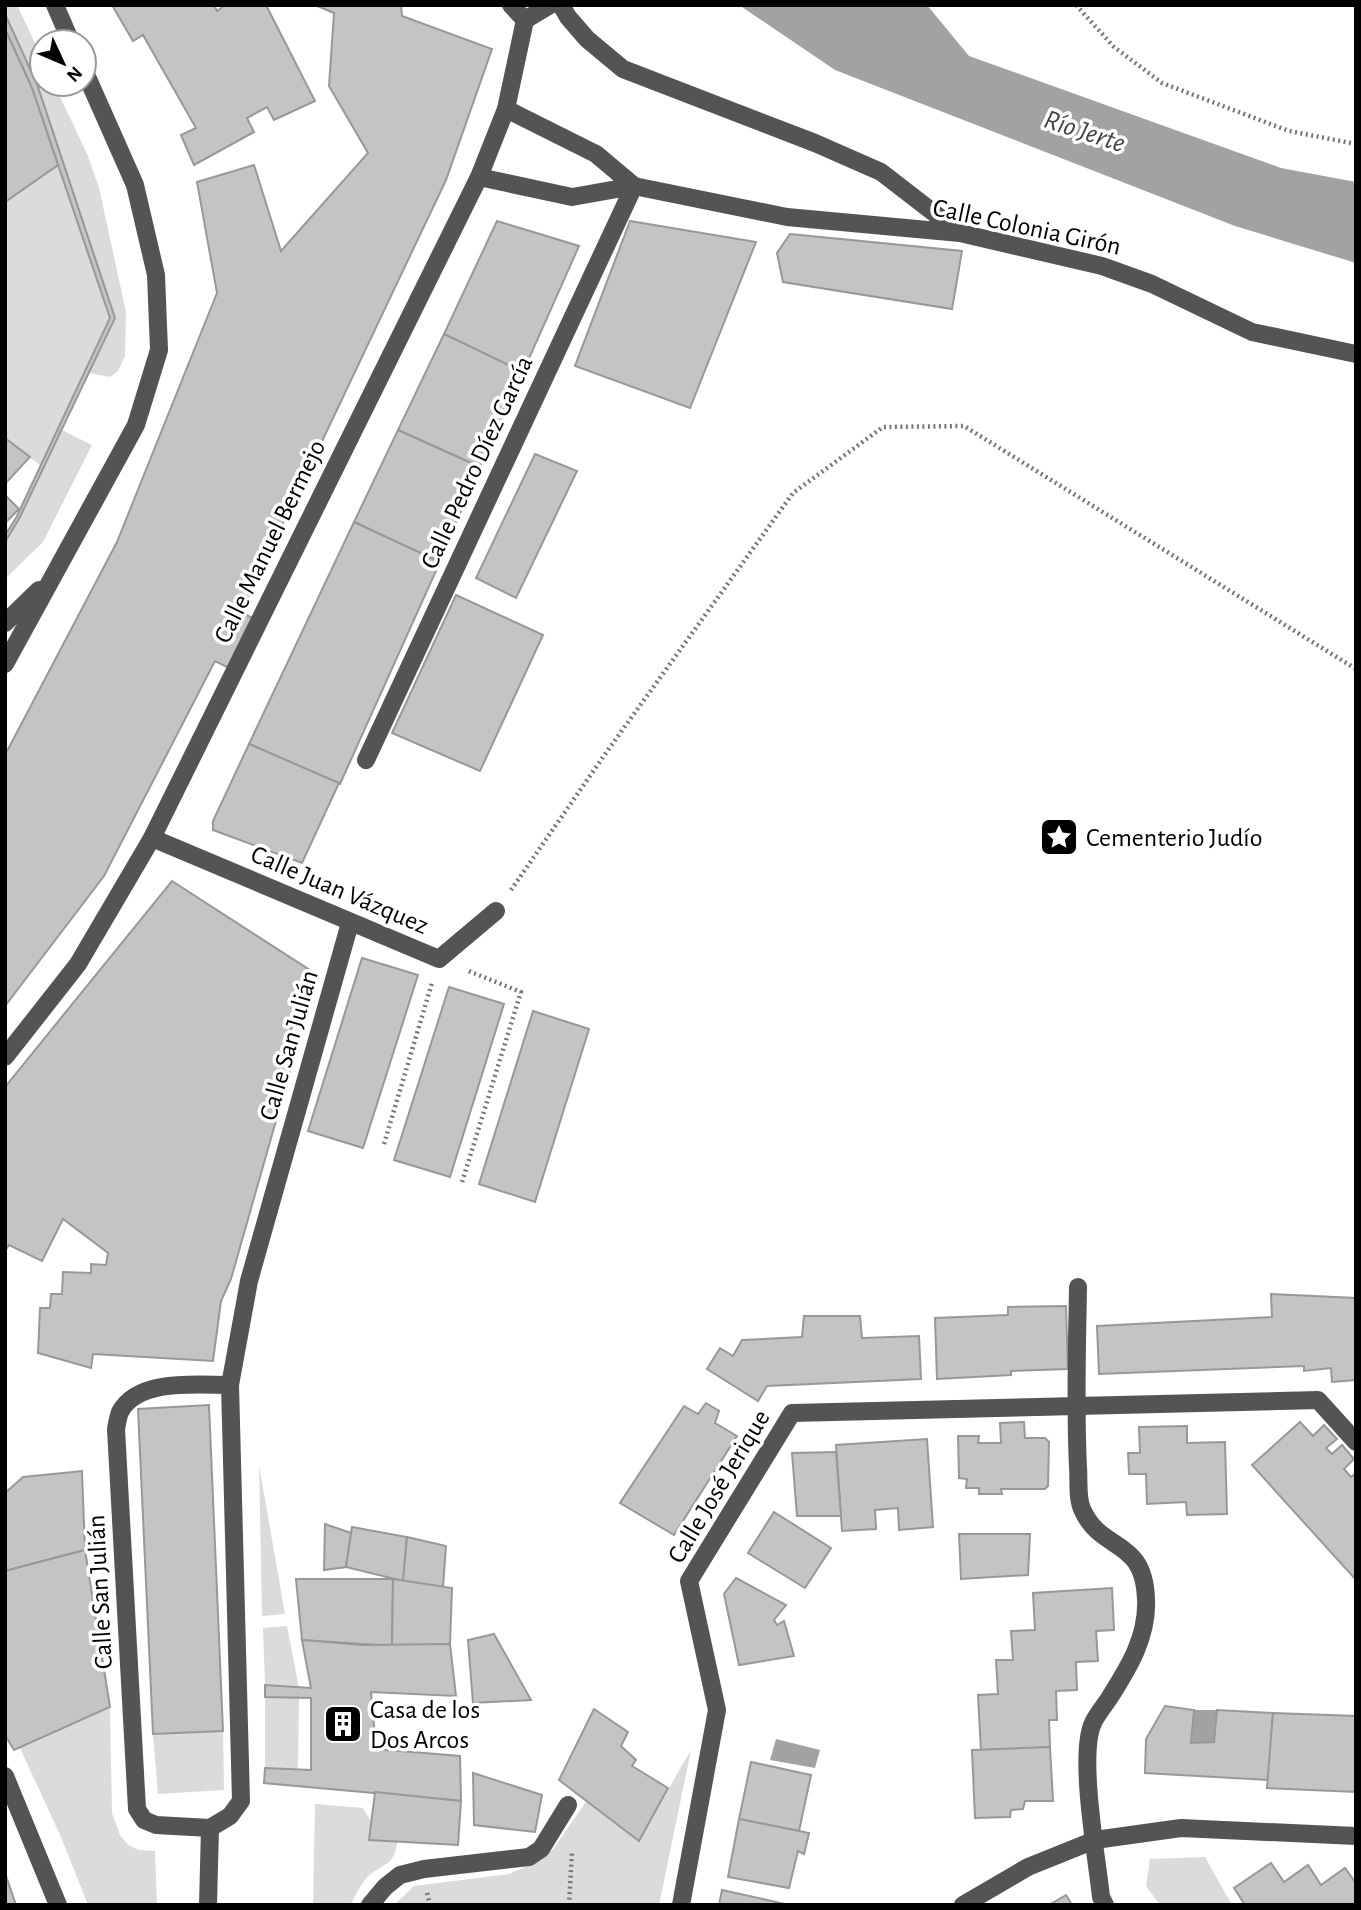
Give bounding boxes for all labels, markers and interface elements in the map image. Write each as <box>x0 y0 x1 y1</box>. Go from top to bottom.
north arrow <box>28 28 98 98</box>
text: N <box>63 62 86 85</box>
water label: Río Jerte <box>1040 106 1128 158</box>
street label: Calle Colonia Girón <box>930 194 1123 260</box>
street label: Calle Pedro Díez García <box>416 352 538 573</box>
street label: Calle Manuel Bermejo <box>209 436 330 647</box>
place icon: Cementerio Judío <box>1038 816 1080 858</box>
place label: Cementerio Judío <box>1086 825 1262 851</box>
street label: Calle Juan Vázquez <box>247 841 432 939</box>
street label: Calle San Julián <box>255 967 323 1123</box>
street label: Calle José Jerique <box>663 1405 775 1568</box>
street label: Calle San Julián <box>83 1514 117 1670</box>
place label: Casa de los Dos Arcos <box>370 1697 480 1753</box>
building icon: Casa de los Dos Arcos <box>322 1703 364 1745</box>

